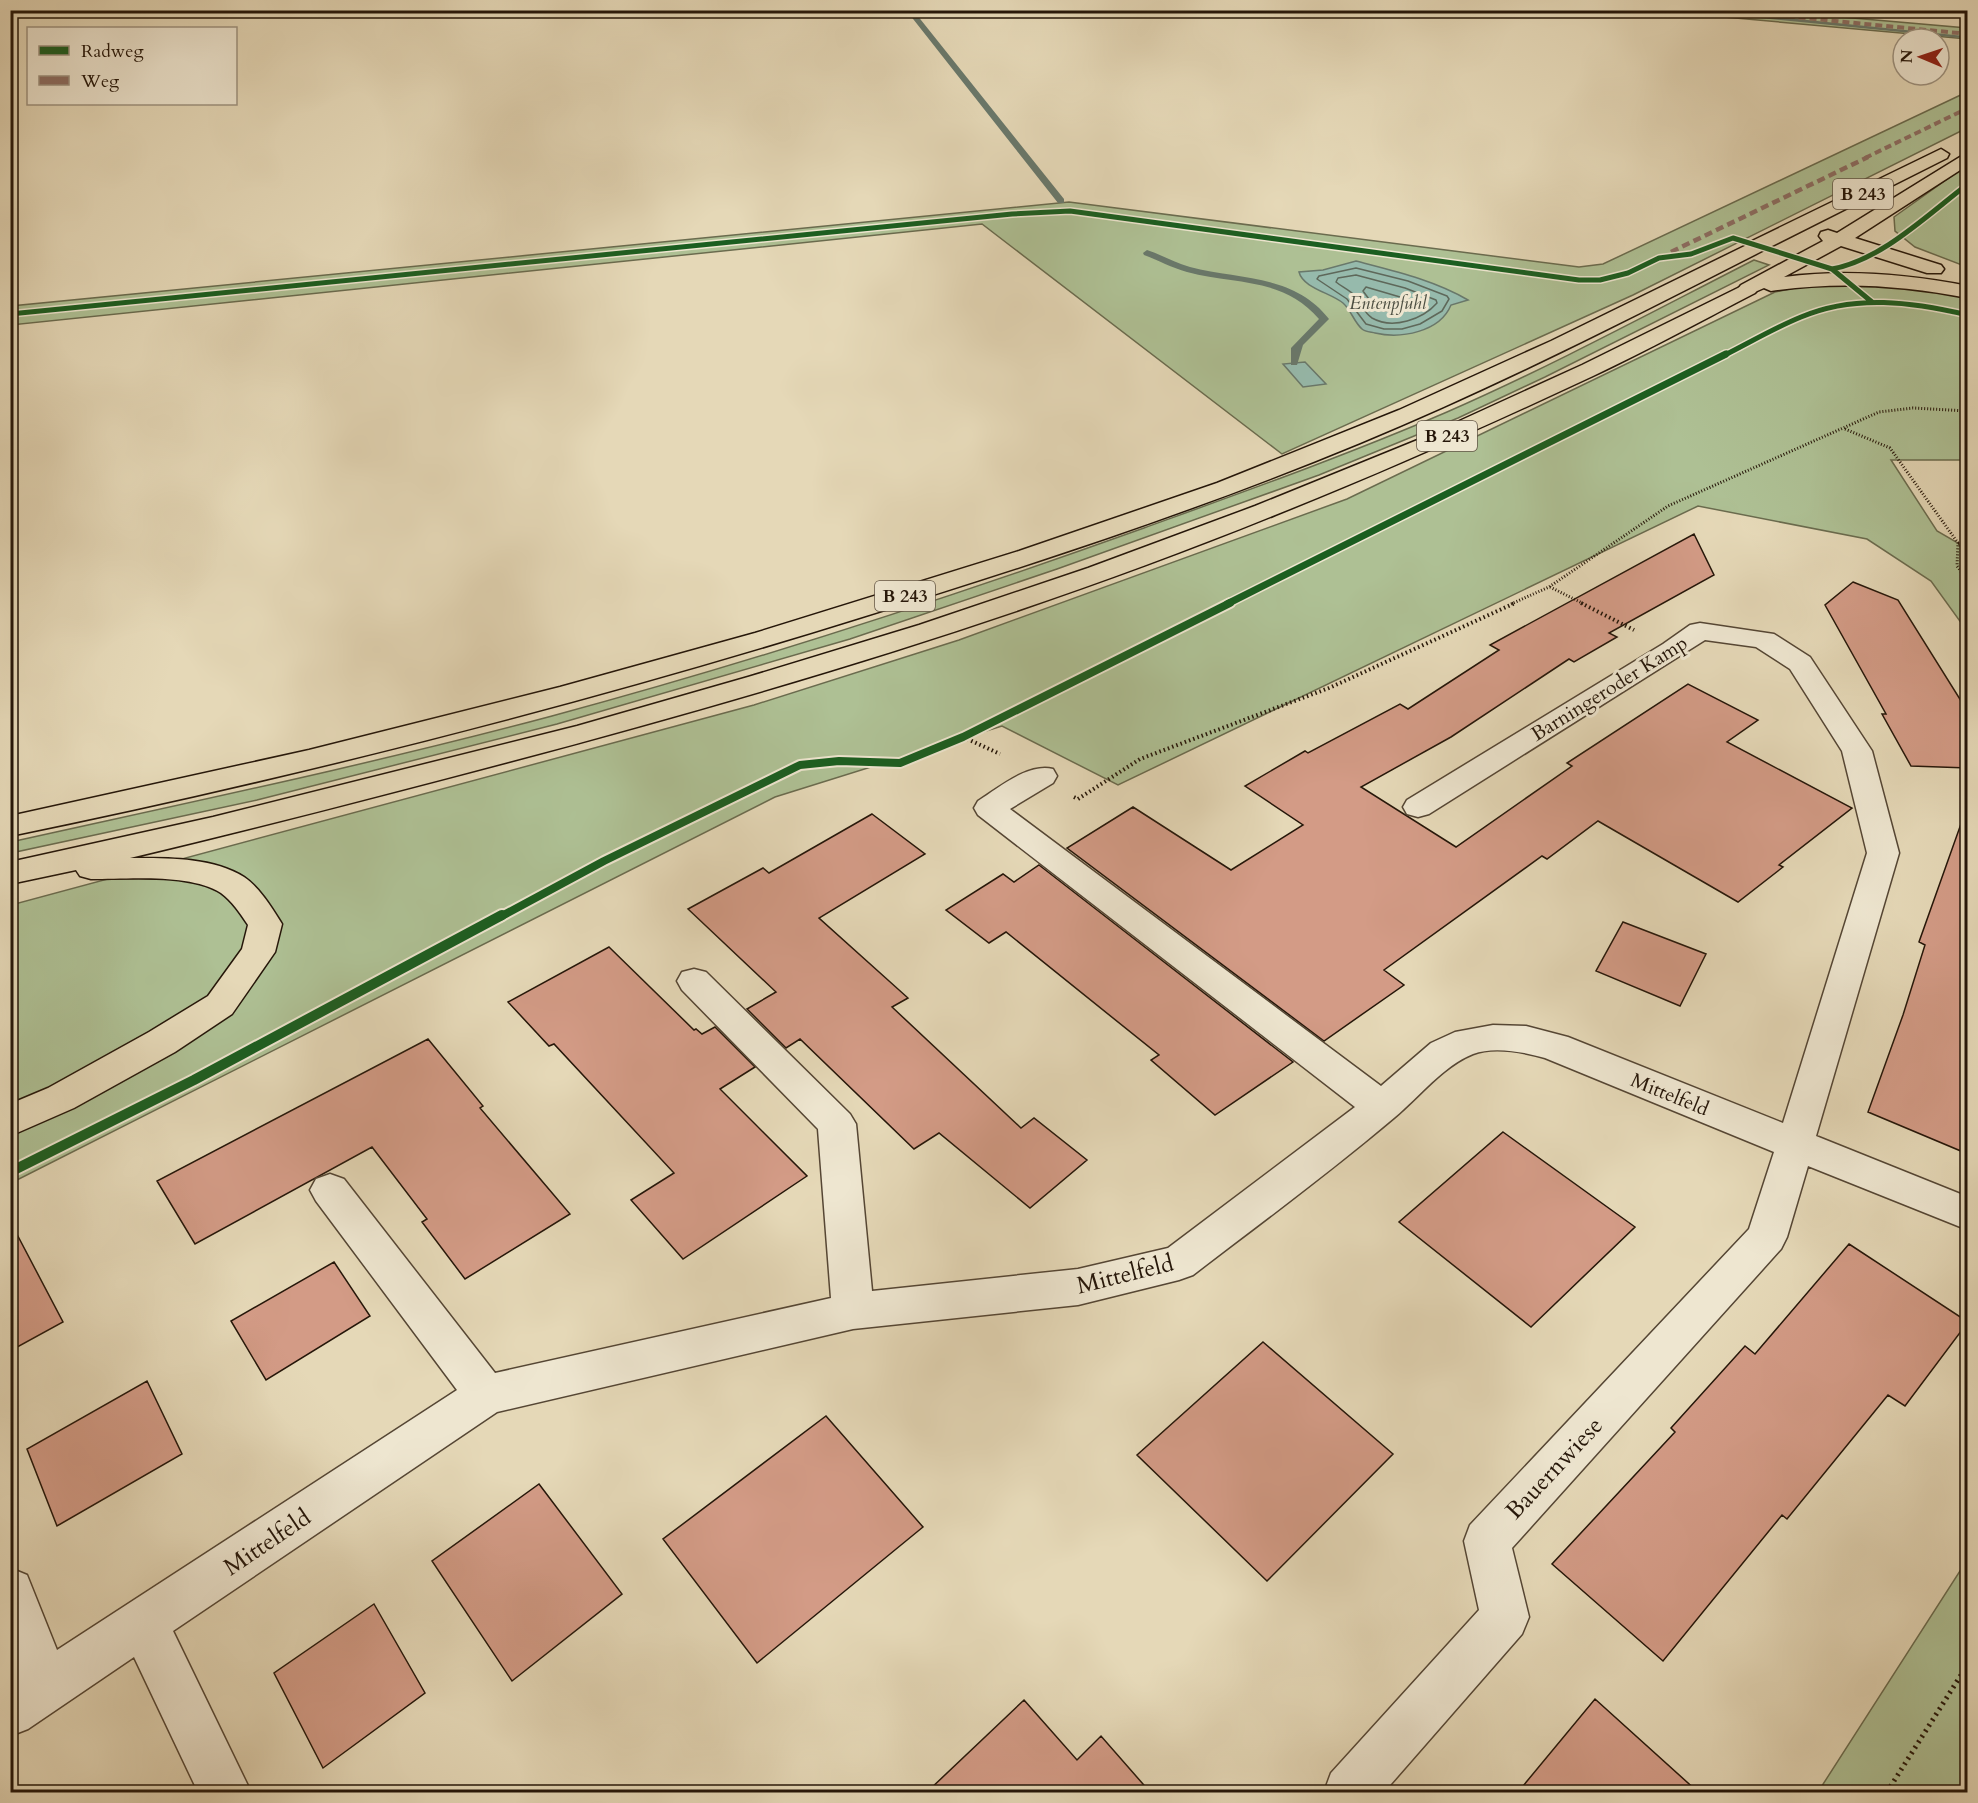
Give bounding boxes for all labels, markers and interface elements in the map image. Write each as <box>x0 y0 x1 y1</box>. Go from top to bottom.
legend <box>27 27 237 105</box>
north arrow <box>1891 27 1951 87</box>
text: Radweg <box>81 39 144 64</box>
text: N <box>1896 49 1918 64</box>
text: Weg <box>80 69 120 94</box>
road number: B 243 <box>1833 179 1893 209</box>
water label: Entenpfuhl <box>1349 291 1428 316</box>
road number: B 243 <box>1417 421 1477 451</box>
road number: B 243 <box>875 581 935 611</box>
street label: Barningeroder Kamp <box>1526 629 1693 748</box>
street label: Mittelfeld <box>1627 1067 1713 1123</box>
street label: Mittelfeld <box>1073 1246 1177 1302</box>
street label: Bauernwiese <box>1498 1410 1610 1527</box>
street label: Mittelfeld <box>217 1501 318 1584</box>

